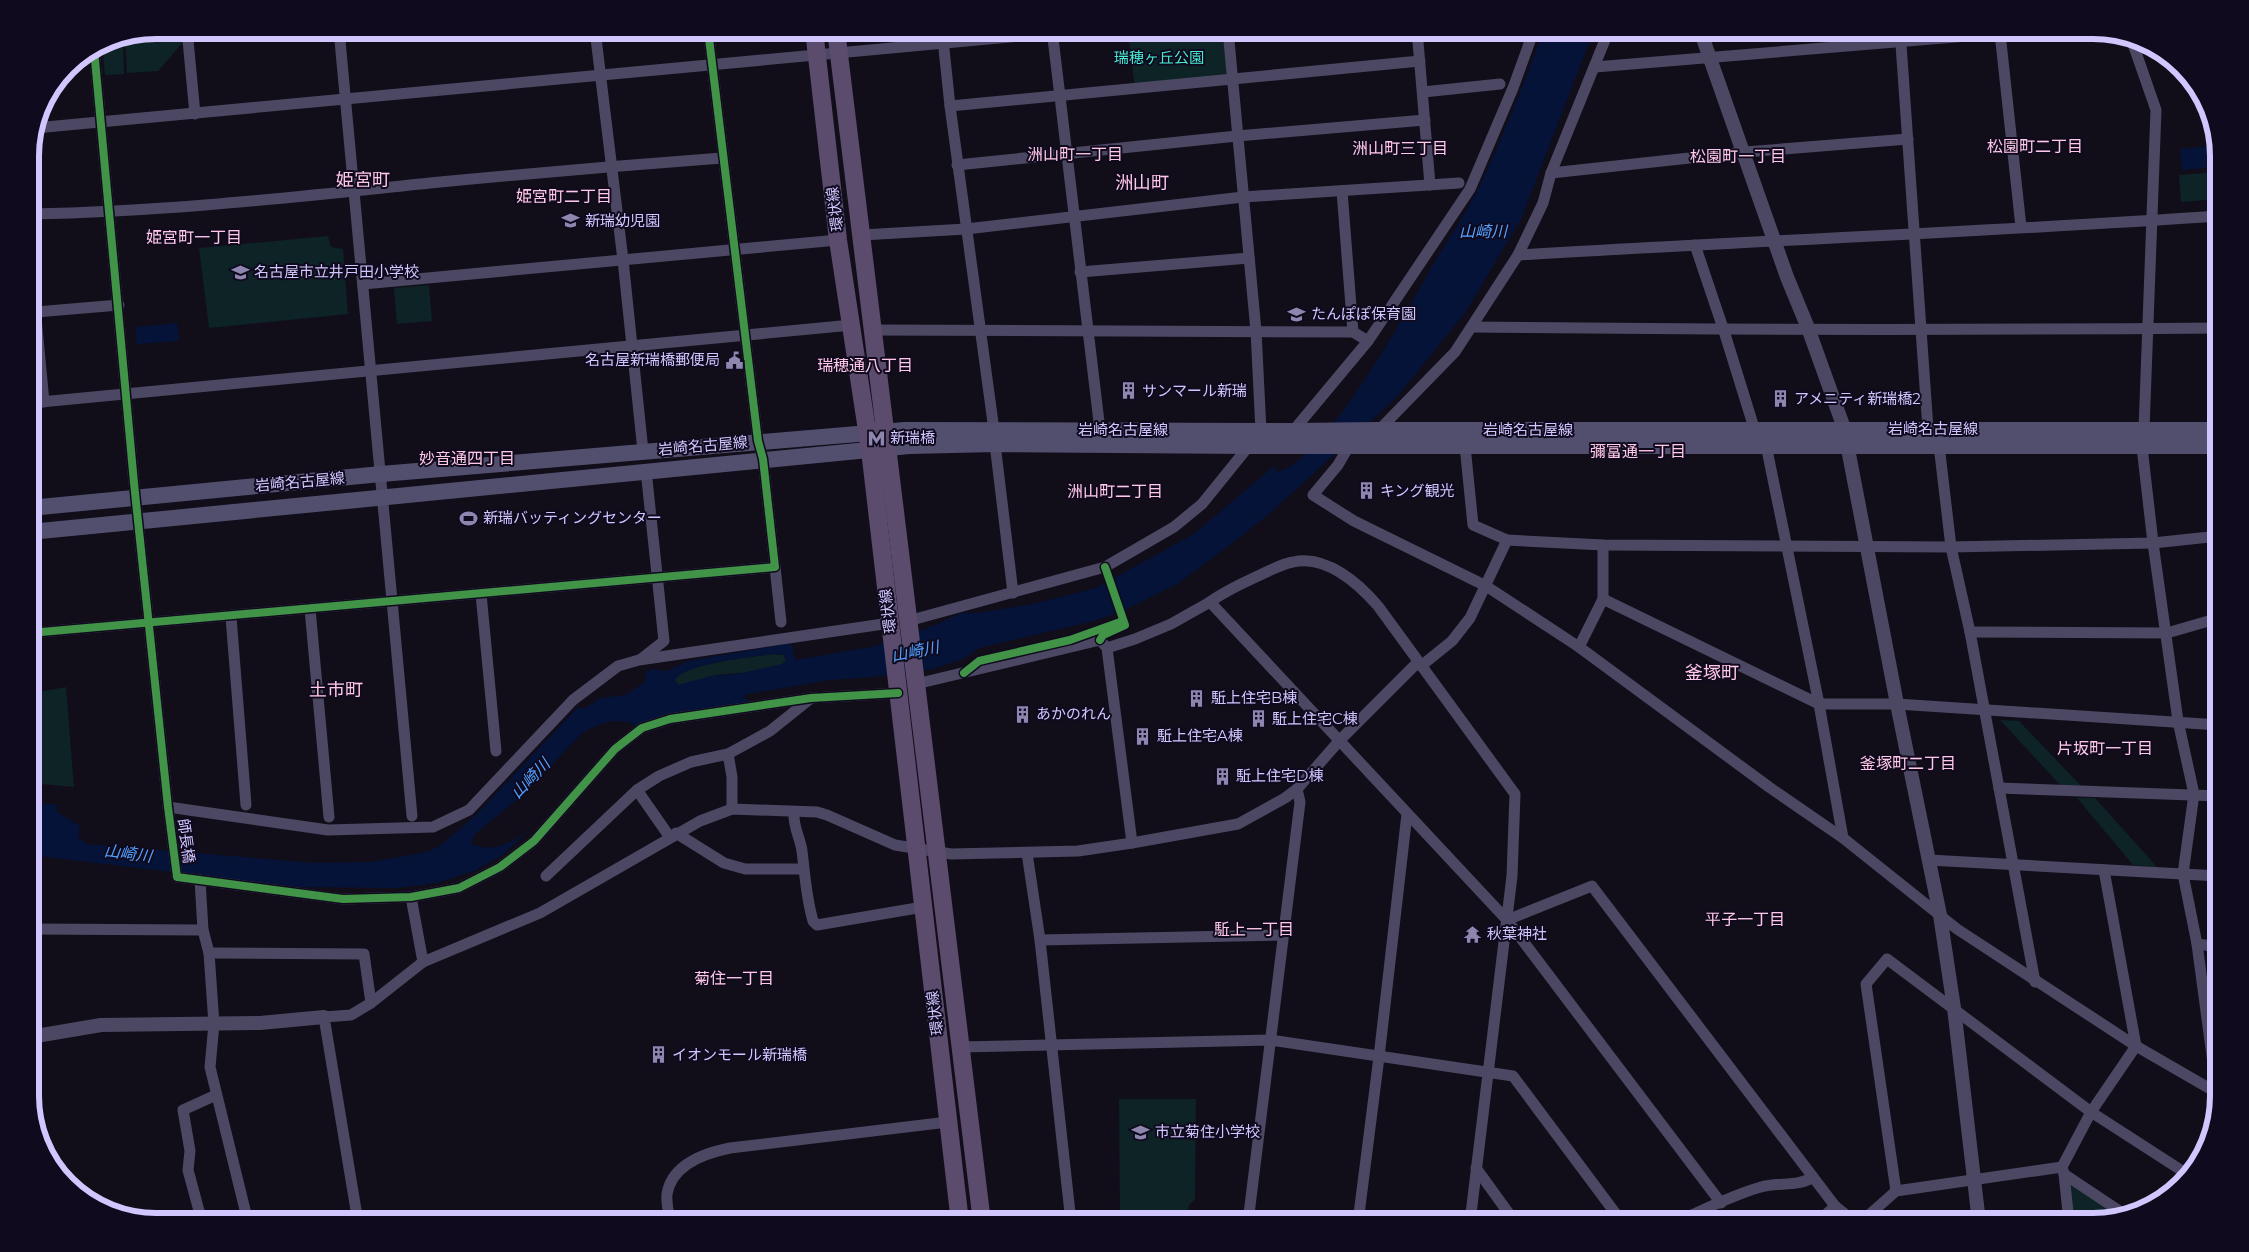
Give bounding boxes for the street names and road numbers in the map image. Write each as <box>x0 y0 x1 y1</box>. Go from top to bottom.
street label: 環状線 <box>822 186 847 233</box>
street label: 岩崎名古屋線 <box>1888 419 1978 438</box>
street label: 岩崎名古屋線 <box>1078 420 1168 439</box>
street label: 岩崎名古屋線 <box>1483 420 1573 439</box>
street label: 岩崎名古屋線 <box>657 432 749 459</box>
street label: 岩崎名古屋線 <box>254 468 346 495</box>
street label: 環状線 <box>875 588 900 635</box>
street label: 師長橋 <box>174 817 199 865</box>
street label: 環状線 <box>922 990 947 1037</box>

